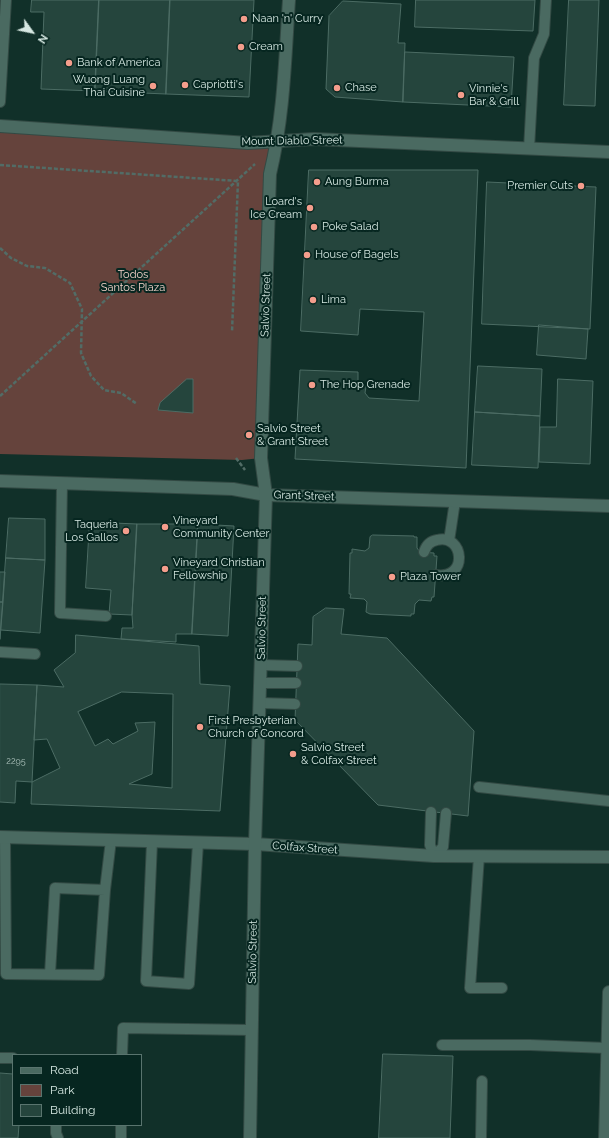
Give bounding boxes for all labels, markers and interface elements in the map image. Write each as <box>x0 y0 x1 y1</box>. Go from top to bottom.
north arrow <box>12 12 52 52</box>
place label: Naan 'n' Curry <box>252 12 323 26</box>
marker: Naan 'n' Curry <box>239 14 249 24</box>
text: N <box>35 32 50 46</box>
place label: Cream <box>249 40 283 54</box>
marker: Cream <box>236 42 246 52</box>
place label: Bank of America <box>77 56 161 70</box>
marker: Bank of America <box>64 58 74 68</box>
place label: Wuong Luang Thai Cuisine <box>73 73 145 99</box>
place label: Capriotti's <box>193 78 243 92</box>
marker: Capriotti's <box>180 80 190 90</box>
marker: Wuong Luang Thai Cuisine <box>148 81 158 91</box>
place label: Chase <box>345 81 377 95</box>
place label: Vinnie's Bar & Grill <box>469 82 519 108</box>
marker: Chase <box>332 83 342 93</box>
marker: Vinnie's Bar & Grill <box>456 90 466 100</box>
street label: Mount Diablo Street <box>241 134 343 148</box>
place label: Aung Burma <box>325 175 389 189</box>
marker: Aung Burma <box>312 177 322 187</box>
place label: Premier Cuts <box>507 179 573 193</box>
marker: Premier Cuts <box>576 181 586 191</box>
place label: Loard's Ice Cream <box>250 195 302 221</box>
marker: Loard's Ice Cream <box>305 203 315 213</box>
place label: Poke Salad <box>322 220 379 234</box>
marker: Poke Salad <box>309 222 319 232</box>
place label: House of Bagels <box>315 248 398 262</box>
marker: House of Bagels <box>302 250 312 260</box>
park label: Todos Santos Plaza <box>101 268 165 294</box>
street label: Salvio Street <box>258 273 274 337</box>
place label: Lima <box>321 293 346 307</box>
marker: Lima <box>308 295 318 305</box>
place label: The Hop Grenade <box>320 378 410 392</box>
marker: The Hop Grenade <box>307 380 317 390</box>
place label: Salvio Street & Grant Street <box>257 422 328 448</box>
marker: Salvio Street & Grant Street <box>244 430 254 440</box>
street label: Grant Street <box>273 488 335 504</box>
place label: Vineyard Community Center <box>173 514 269 540</box>
place label: Taqueria Los Gallos <box>65 518 118 544</box>
marker: Vineyard Community Center <box>160 522 170 532</box>
marker: Taqueria Los Gallos <box>121 526 131 536</box>
place label: Vineyard Christian Fellowship <box>173 556 265 582</box>
marker: Vineyard Christian Fellowship <box>160 564 170 574</box>
place label: Plaza Tower <box>400 570 461 584</box>
marker: Plaza Tower <box>387 572 397 582</box>
street label: Salvio Street <box>255 596 269 660</box>
place label: First Presbyterian Church of Concord <box>208 714 304 740</box>
marker: First Presbyterian Church of Concord <box>195 722 205 732</box>
place label: Salvio Street & Colfax Street <box>301 741 377 767</box>
marker: Salvio Street & Colfax Street <box>288 749 298 759</box>
house number: 2295 <box>6 756 26 766</box>
street label: Colfax Street <box>272 839 338 857</box>
street label: Salvio Street <box>246 920 260 984</box>
legend <box>12 1054 142 1126</box>
text: Road <box>50 1063 79 1077</box>
text: Park <box>50 1083 75 1097</box>
text: Building <box>50 1103 96 1117</box>

